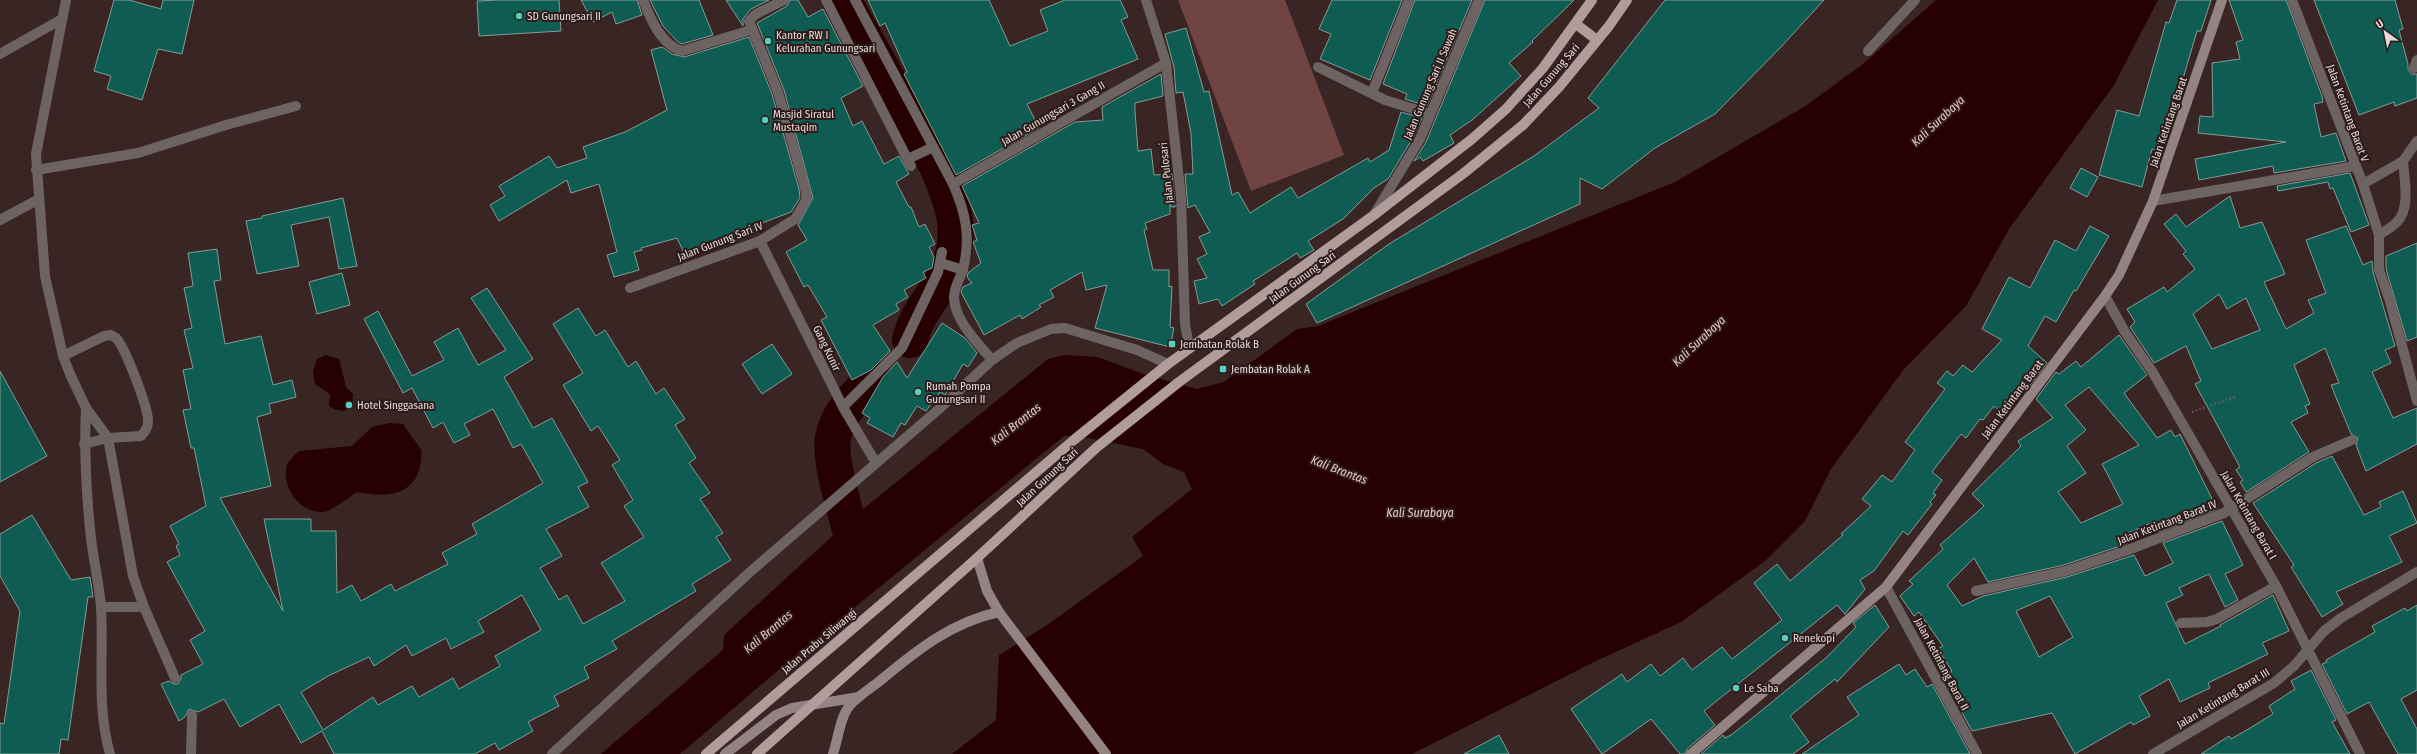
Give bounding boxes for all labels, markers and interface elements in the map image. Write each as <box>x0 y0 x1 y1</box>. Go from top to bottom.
place label: SD Gunungsari II <box>527 10 601 23</box>
marker: SD Gunungsari II <box>514 11 524 21</box>
north arrow <box>2365 12 2405 52</box>
text: U <box>2374 17 2386 31</box>
street label: Jalan Gunung Sari II Sawah <box>1401 27 1460 142</box>
place label: Kantor RW I Kelurahan Gunungsari <box>776 29 876 55</box>
marker: Kantor RW I Kelurahan Gunungsari <box>763 36 773 46</box>
street label: Jalan Gunung Sari <box>1520 41 1583 110</box>
street label: Jalan Ketintang Barat V <box>2324 63 2371 164</box>
street label: Jalan Ketintang Barat <box>2147 75 2190 169</box>
street label: Jalan Gunungsari 3 Gang II <box>999 79 1107 148</box>
water label: Kali Surabaya <box>1909 93 1967 149</box>
place label: Masjid Siratul Mustaqim <box>773 108 834 134</box>
marker: Masjid Siratul Mustaqim <box>760 115 770 125</box>
street label: Jalan Pulosari <box>1157 142 1176 204</box>
street label: Jalan Gunung Sari IV <box>676 219 765 264</box>
street label: Jalan Gunung Sari <box>1266 249 1338 306</box>
water label: Kali Surabaya <box>1670 313 1728 369</box>
street label: Gang Kunir <box>810 323 843 373</box>
place label: Jembatan Rolak B <box>1180 338 1259 351</box>
marker: Jembatan Rolak B <box>1167 339 1177 349</box>
street label: Jalan Ketintang Barat <box>1979 357 2046 441</box>
place label: Jembatan Rolak A <box>1231 363 1310 376</box>
marker: Jembatan Rolak A <box>1218 364 1228 374</box>
place label: Rumah Pompa Gunungsari II <box>926 380 991 406</box>
marker: Rumah Pompa Gunungsari II <box>913 387 923 397</box>
place label: Hotel Singgasana <box>357 399 434 412</box>
marker: Hotel Singgasana <box>344 400 354 410</box>
water label: Kali Brantas <box>988 400 1044 448</box>
street label: Jalan Gunung Sari <box>1014 445 1081 509</box>
water label: Kali Brantas <box>1309 453 1369 487</box>
street label: Jalan Ketintang Barat I <box>2218 469 2279 562</box>
street label: Jalan Ketintang Barat IV <box>2116 497 2219 547</box>
water label: Kali Surabaya <box>1386 506 1454 520</box>
street label: Jalan Prabu Siliwangi <box>779 606 860 676</box>
water label: Kali Brantas <box>741 608 795 656</box>
street label: Jalan Ketintang Barat II <box>1912 616 1971 713</box>
place label: Renekopi <box>1793 632 1835 645</box>
marker: Renekopi <box>1780 633 1790 643</box>
street label: Jalan Ketintang Barat III <box>2175 666 2272 731</box>
place label: Le Saba <box>1744 682 1779 695</box>
marker: Le Saba <box>1731 683 1741 693</box>

